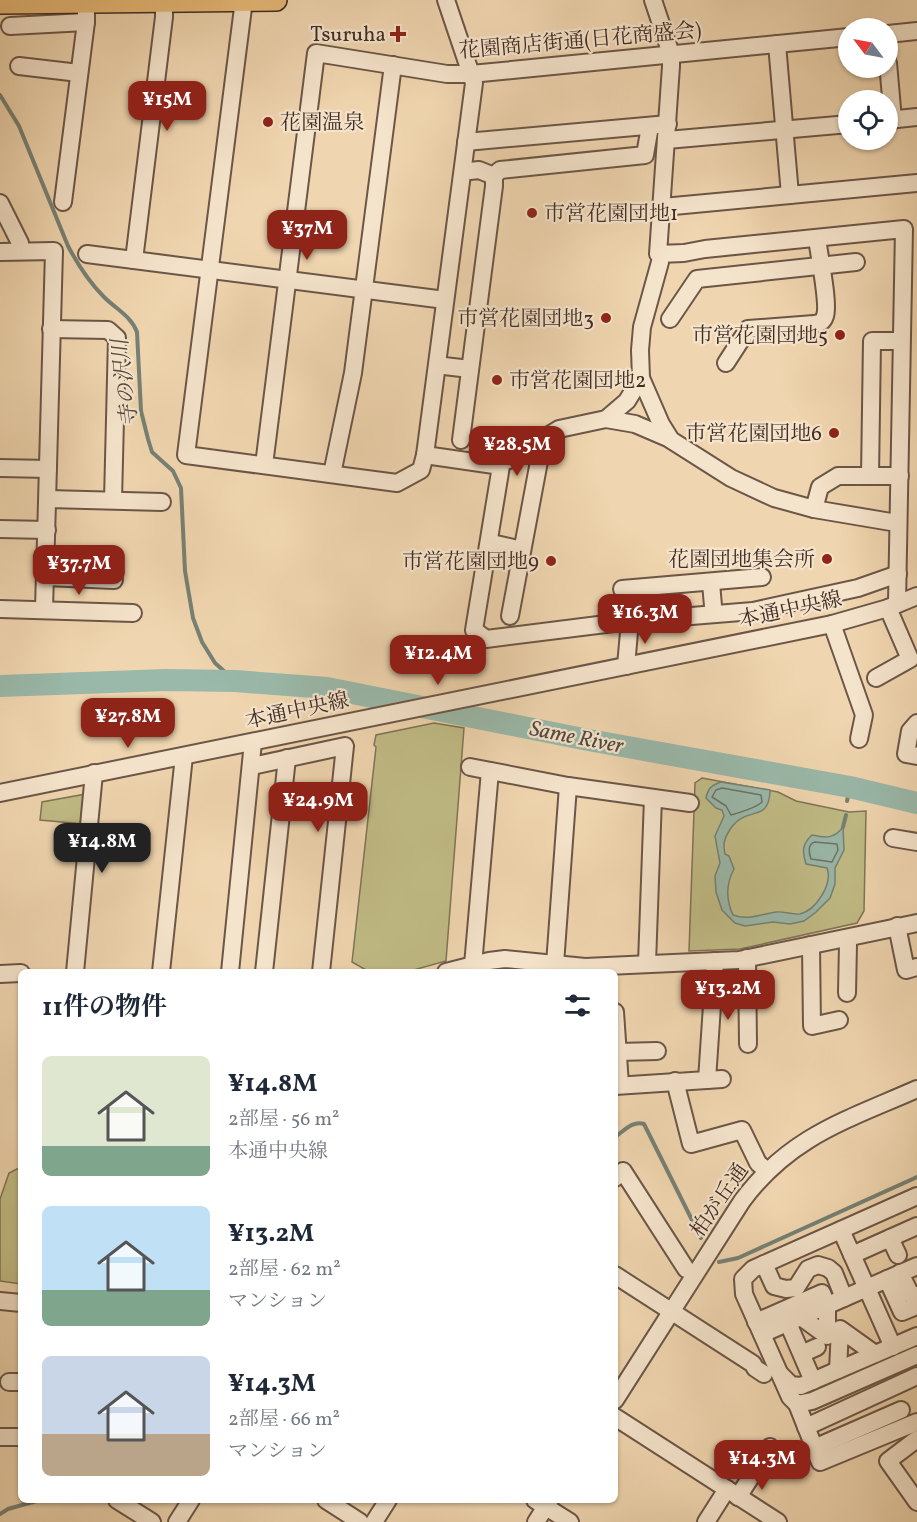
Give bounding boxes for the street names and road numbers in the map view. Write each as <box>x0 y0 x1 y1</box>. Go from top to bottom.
street label: 花園商店街通(日花商盛会) <box>458 16 703 67</box>
street label: 本通中央線 <box>736 585 845 636</box>
street label: 本通中央線 <box>243 686 352 737</box>
street label: 柏が丘通 <box>684 1158 756 1244</box>

